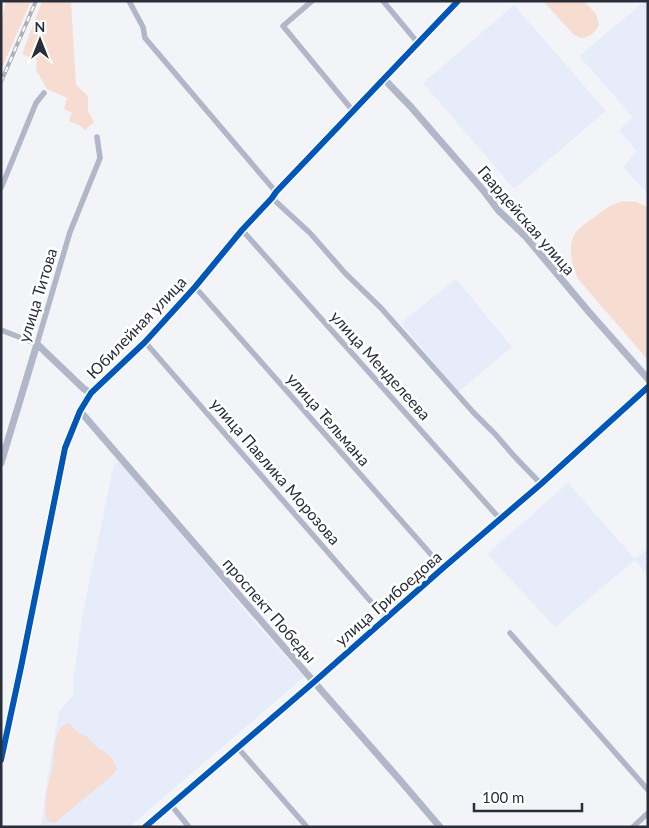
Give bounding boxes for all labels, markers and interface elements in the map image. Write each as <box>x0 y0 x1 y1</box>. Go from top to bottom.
north arrow <box>15 15 65 65</box>
text: N <box>35 18 45 35</box>
street label: Гвардейская улица <box>474 162 580 278</box>
street label: улица Титова <box>14 246 60 344</box>
street label: Юбилейная улица <box>82 272 190 382</box>
street label: улица Менделеева <box>327 307 435 423</box>
street label: улица Тельмана <box>283 369 375 469</box>
street label: улица Павлика Морозова <box>207 394 345 548</box>
street label: улица Грибоедова <box>331 547 445 649</box>
street label: проспект Победы <box>219 554 321 666</box>
scale bar <box>474 780 582 812</box>
text: 100 m <box>482 788 524 806</box>

